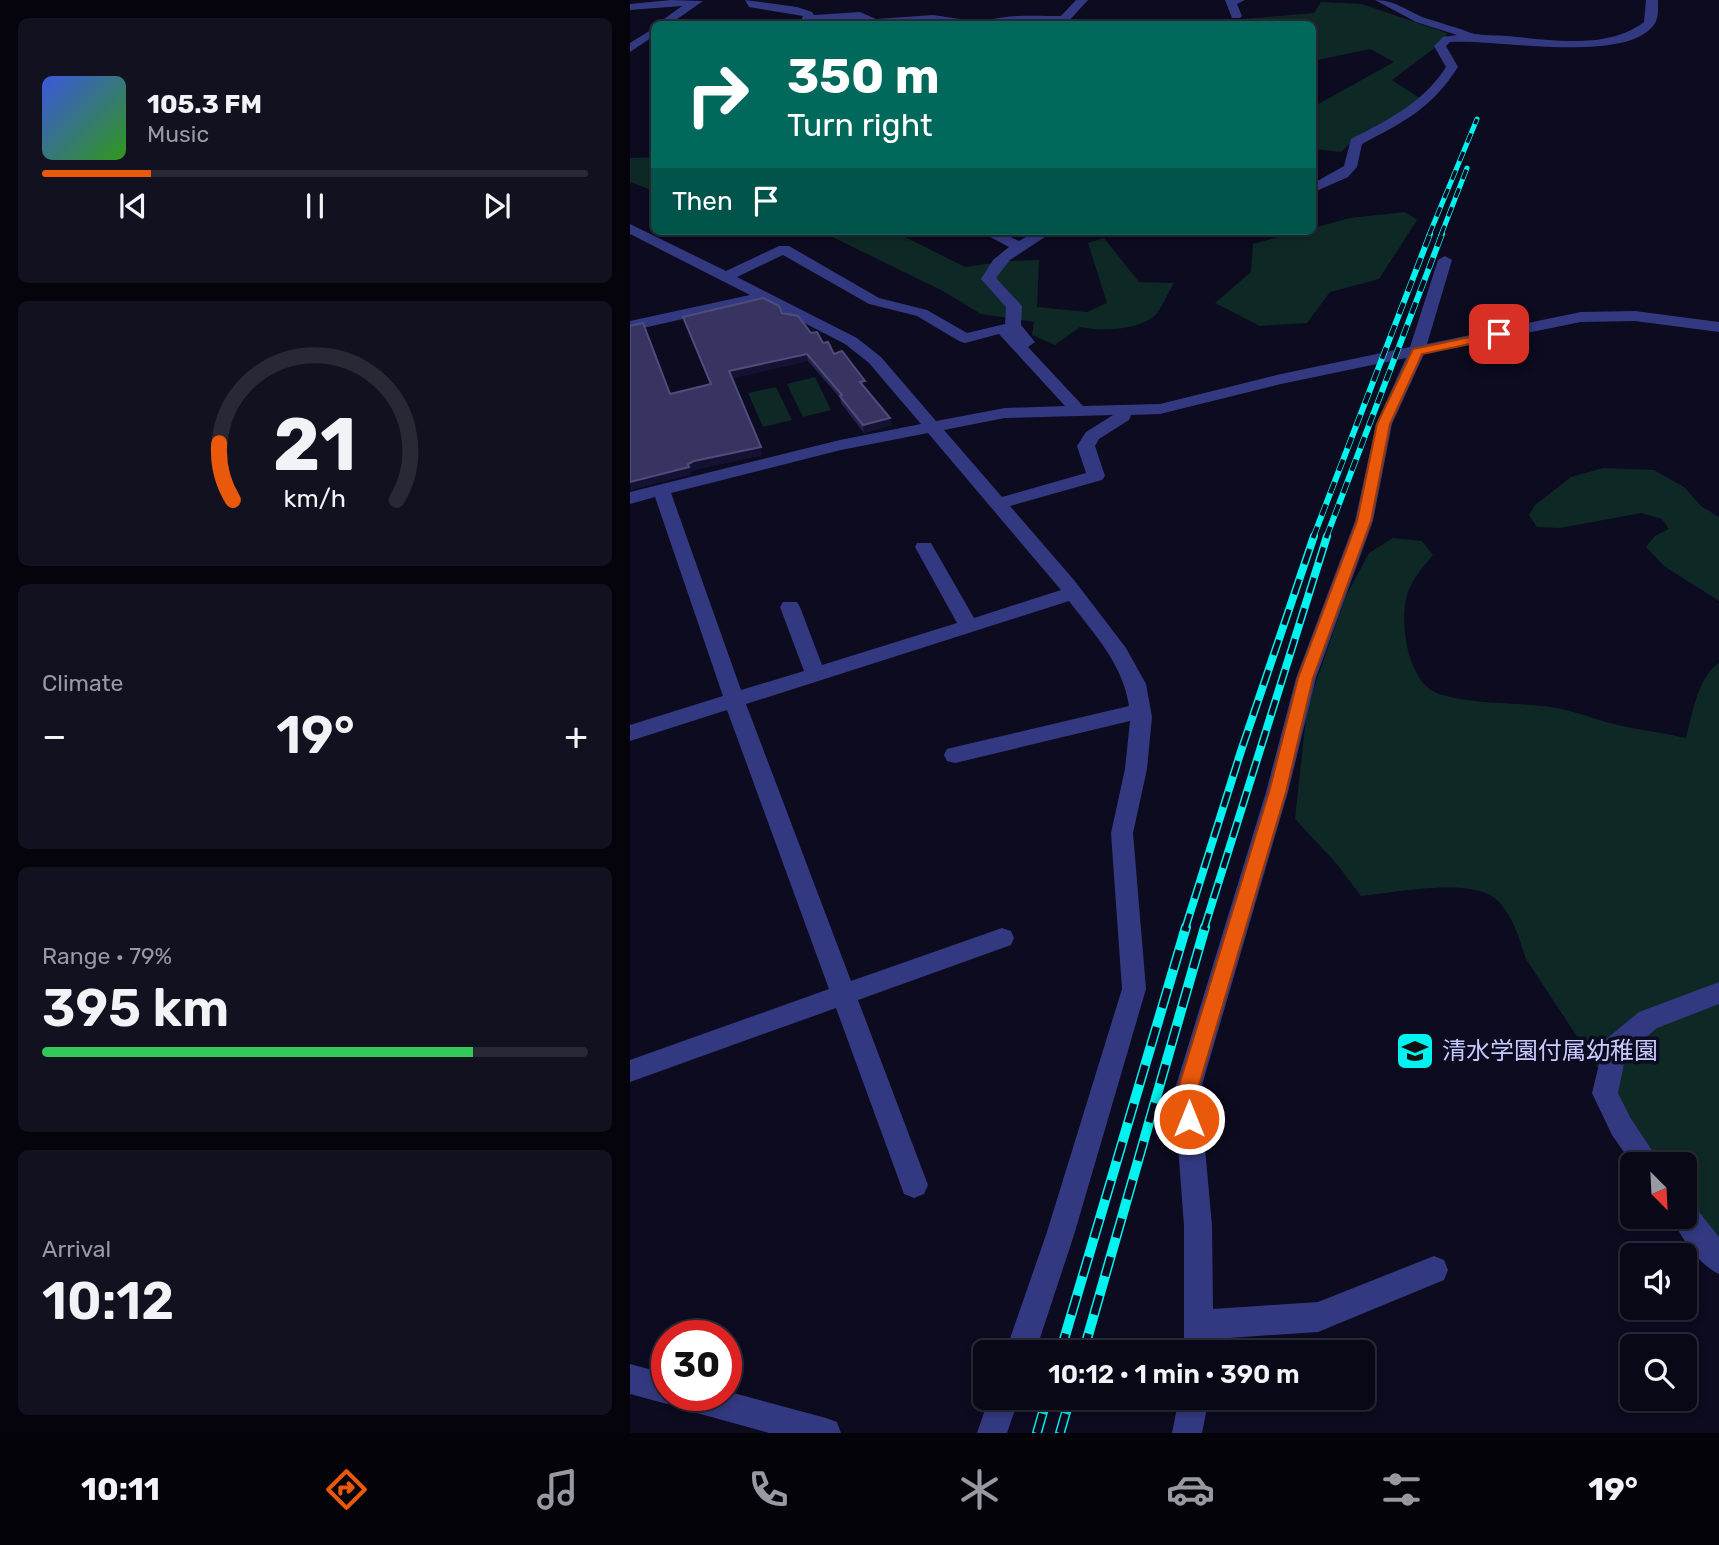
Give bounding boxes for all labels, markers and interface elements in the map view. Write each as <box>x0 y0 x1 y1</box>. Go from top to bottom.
text: 350 m <box>787 47 940 105</box>
icon: right <box>672 49 763 140</box>
text: 105.3 FM <box>147 89 262 120</box>
text: Turn right <box>787 106 932 144</box>
text: Music <box>147 120 209 148</box>
icon: arrive <box>747 182 785 220</box>
text: Then <box>672 186 733 217</box>
icon: previous <box>114 187 152 225</box>
icon: pause <box>296 187 334 225</box>
icon: next <box>478 187 516 225</box>
pin <box>1469 304 1529 364</box>
icon: arrive <box>1480 315 1518 353</box>
text: 21 <box>273 402 357 488</box>
text: km/h <box>284 483 346 512</box>
text: Climate <box>42 669 123 697</box>
text: 19° <box>276 704 355 766</box>
text: − <box>42 713 67 759</box>
text: + <box>564 713 588 759</box>
text: Range · 79% <box>42 942 172 970</box>
text: 395 km <box>42 977 229 1039</box>
school or university icon: 清水学園付属幼稚園 <box>1394 1030 1436 1072</box>
place label: 清水学園付属幼稚園 <box>1442 1037 1658 1065</box>
position arrow <box>1152 1082 1226 1156</box>
north arrow <box>1620 1152 1698 1228</box>
map controls <box>1620 1152 1697 1411</box>
text: Arrival <box>42 1235 111 1263</box>
button: sound <box>1620 1243 1697 1320</box>
text: 10:12 <box>42 1270 174 1332</box>
speed limit sign: 30 <box>651 1320 742 1411</box>
button: search <box>1620 1334 1697 1411</box>
text: 10:12 · 1 min · 390 m <box>1048 1359 1300 1390</box>
icon: directions <box>322 1465 371 1514</box>
icon: music <box>533 1465 582 1514</box>
icon: phone <box>744 1465 793 1514</box>
icon: climate <box>955 1465 1004 1514</box>
icon: car <box>1166 1465 1215 1514</box>
icon: filters <box>1377 1465 1426 1514</box>
text: 10:11 <box>81 1470 160 1508</box>
text: 19° <box>1588 1470 1638 1508</box>

